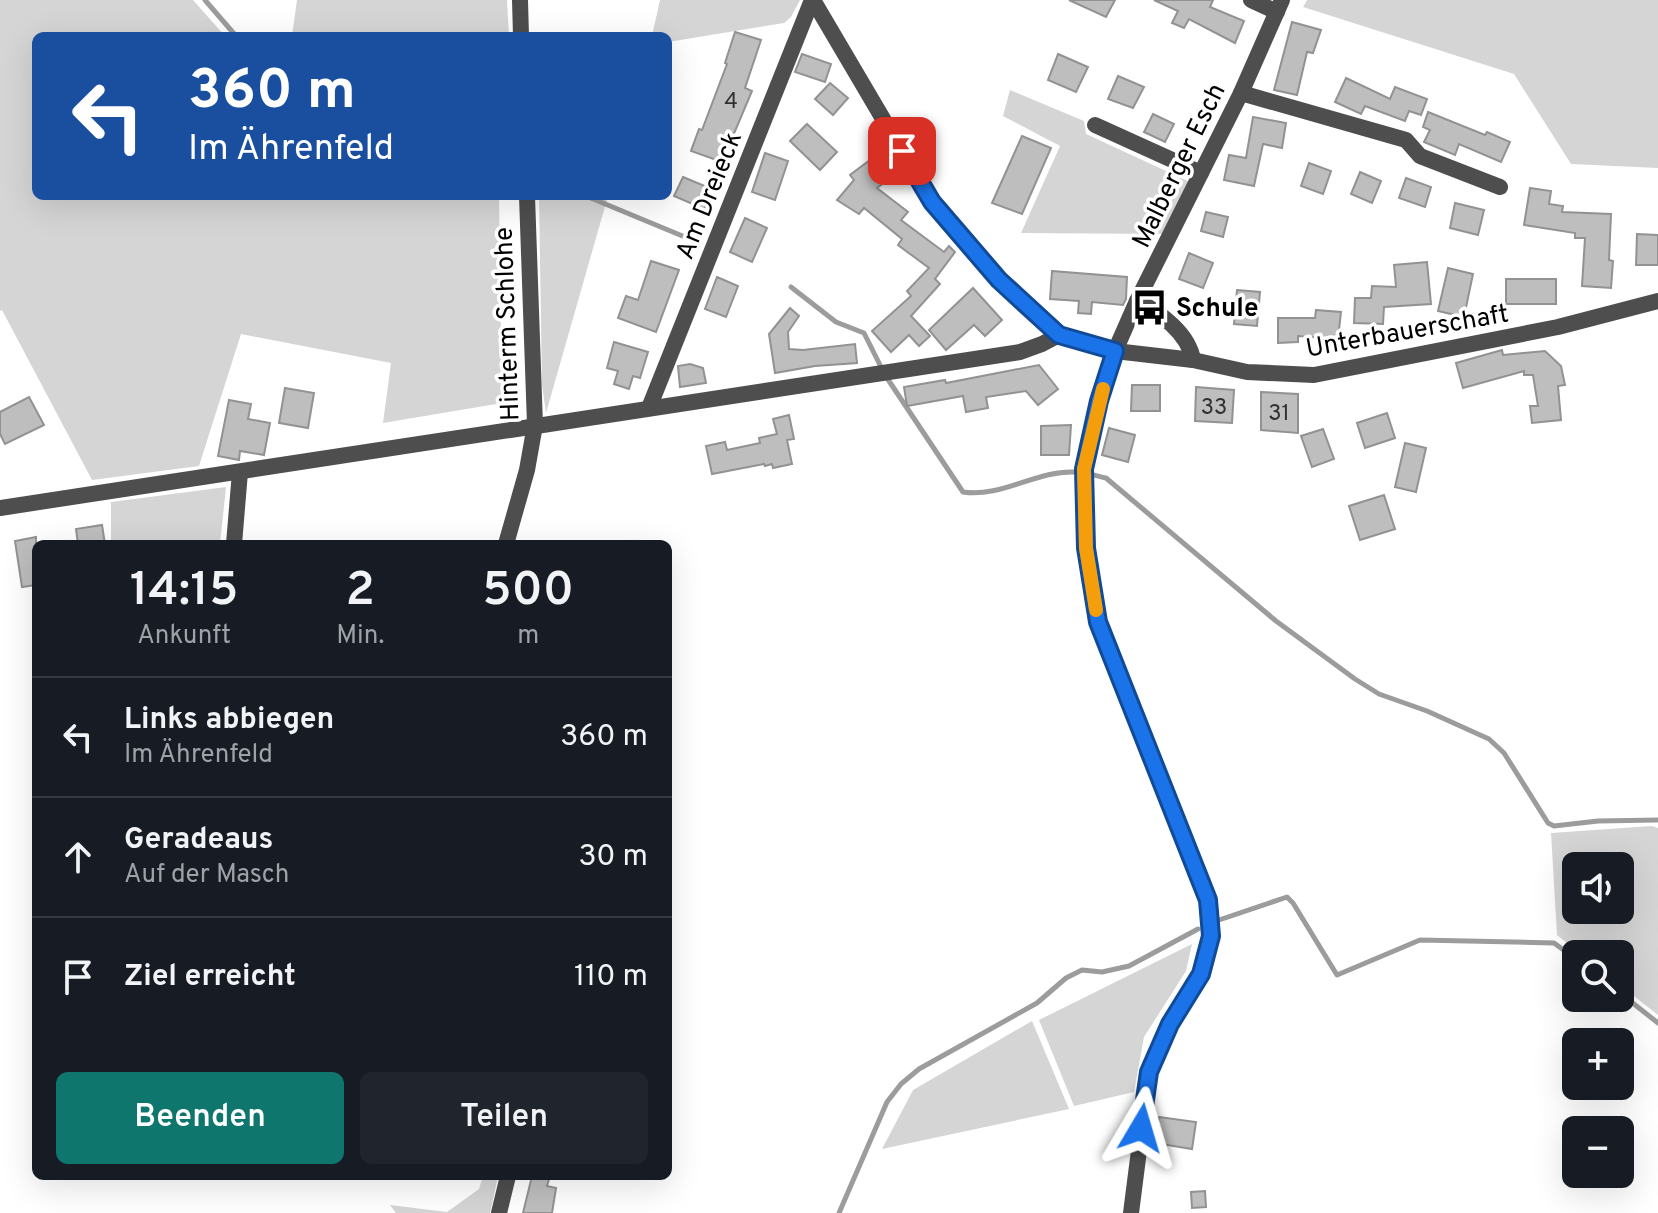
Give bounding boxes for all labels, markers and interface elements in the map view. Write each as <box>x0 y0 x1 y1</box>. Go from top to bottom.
text: 360 m <box>188 58 356 128</box>
icon: left <box>56 64 160 168</box>
street label: Malberger Esch <box>1126 78 1234 254</box>
house number: 4 <box>724 89 738 116</box>
pin <box>868 117 936 185</box>
text: Im Ährenfeld <box>188 127 394 173</box>
street label: Am Dreieck <box>670 127 751 265</box>
icon: arrive <box>880 129 924 173</box>
street label: Hinterm Schlohe <box>489 226 528 421</box>
bus stop icon: Schule <box>1131 288 1169 326</box>
place label: Schule <box>1176 293 1258 326</box>
street label: Unterbauerschaft <box>1303 298 1511 367</box>
house number: 33 <box>1201 395 1227 422</box>
house number: 31 <box>1268 401 1290 428</box>
text: 14:15 <box>130 562 238 622</box>
text: 2 <box>346 562 375 622</box>
text: 500 <box>482 562 574 622</box>
text: Ankunft <box>137 620 231 653</box>
text: Min. <box>336 620 384 653</box>
text: m <box>517 620 539 653</box>
text: Links abbiegen <box>124 702 334 739</box>
icon: left <box>56 715 100 759</box>
text: 360 m <box>560 719 648 756</box>
text: Im Ährenfeld <box>124 739 273 772</box>
text: Geradeaus <box>124 822 273 859</box>
icon: ahead <box>56 835 100 879</box>
text: 30 m <box>579 839 648 876</box>
map controls <box>1562 852 1634 1188</box>
button: sound <box>1562 852 1634 924</box>
text: Auf der Masch <box>124 859 289 892</box>
button: search <box>1562 940 1634 1012</box>
icon: arrive <box>56 955 100 999</box>
text: Ziel erreicht <box>124 959 296 996</box>
text: 110 m <box>574 959 648 996</box>
button: + <box>1562 1028 1634 1100</box>
button: Beenden <box>56 1072 344 1164</box>
button: Teilen <box>360 1072 648 1164</box>
position arrow <box>1099 1086 1183 1170</box>
button: − <box>1562 1116 1634 1188</box>

